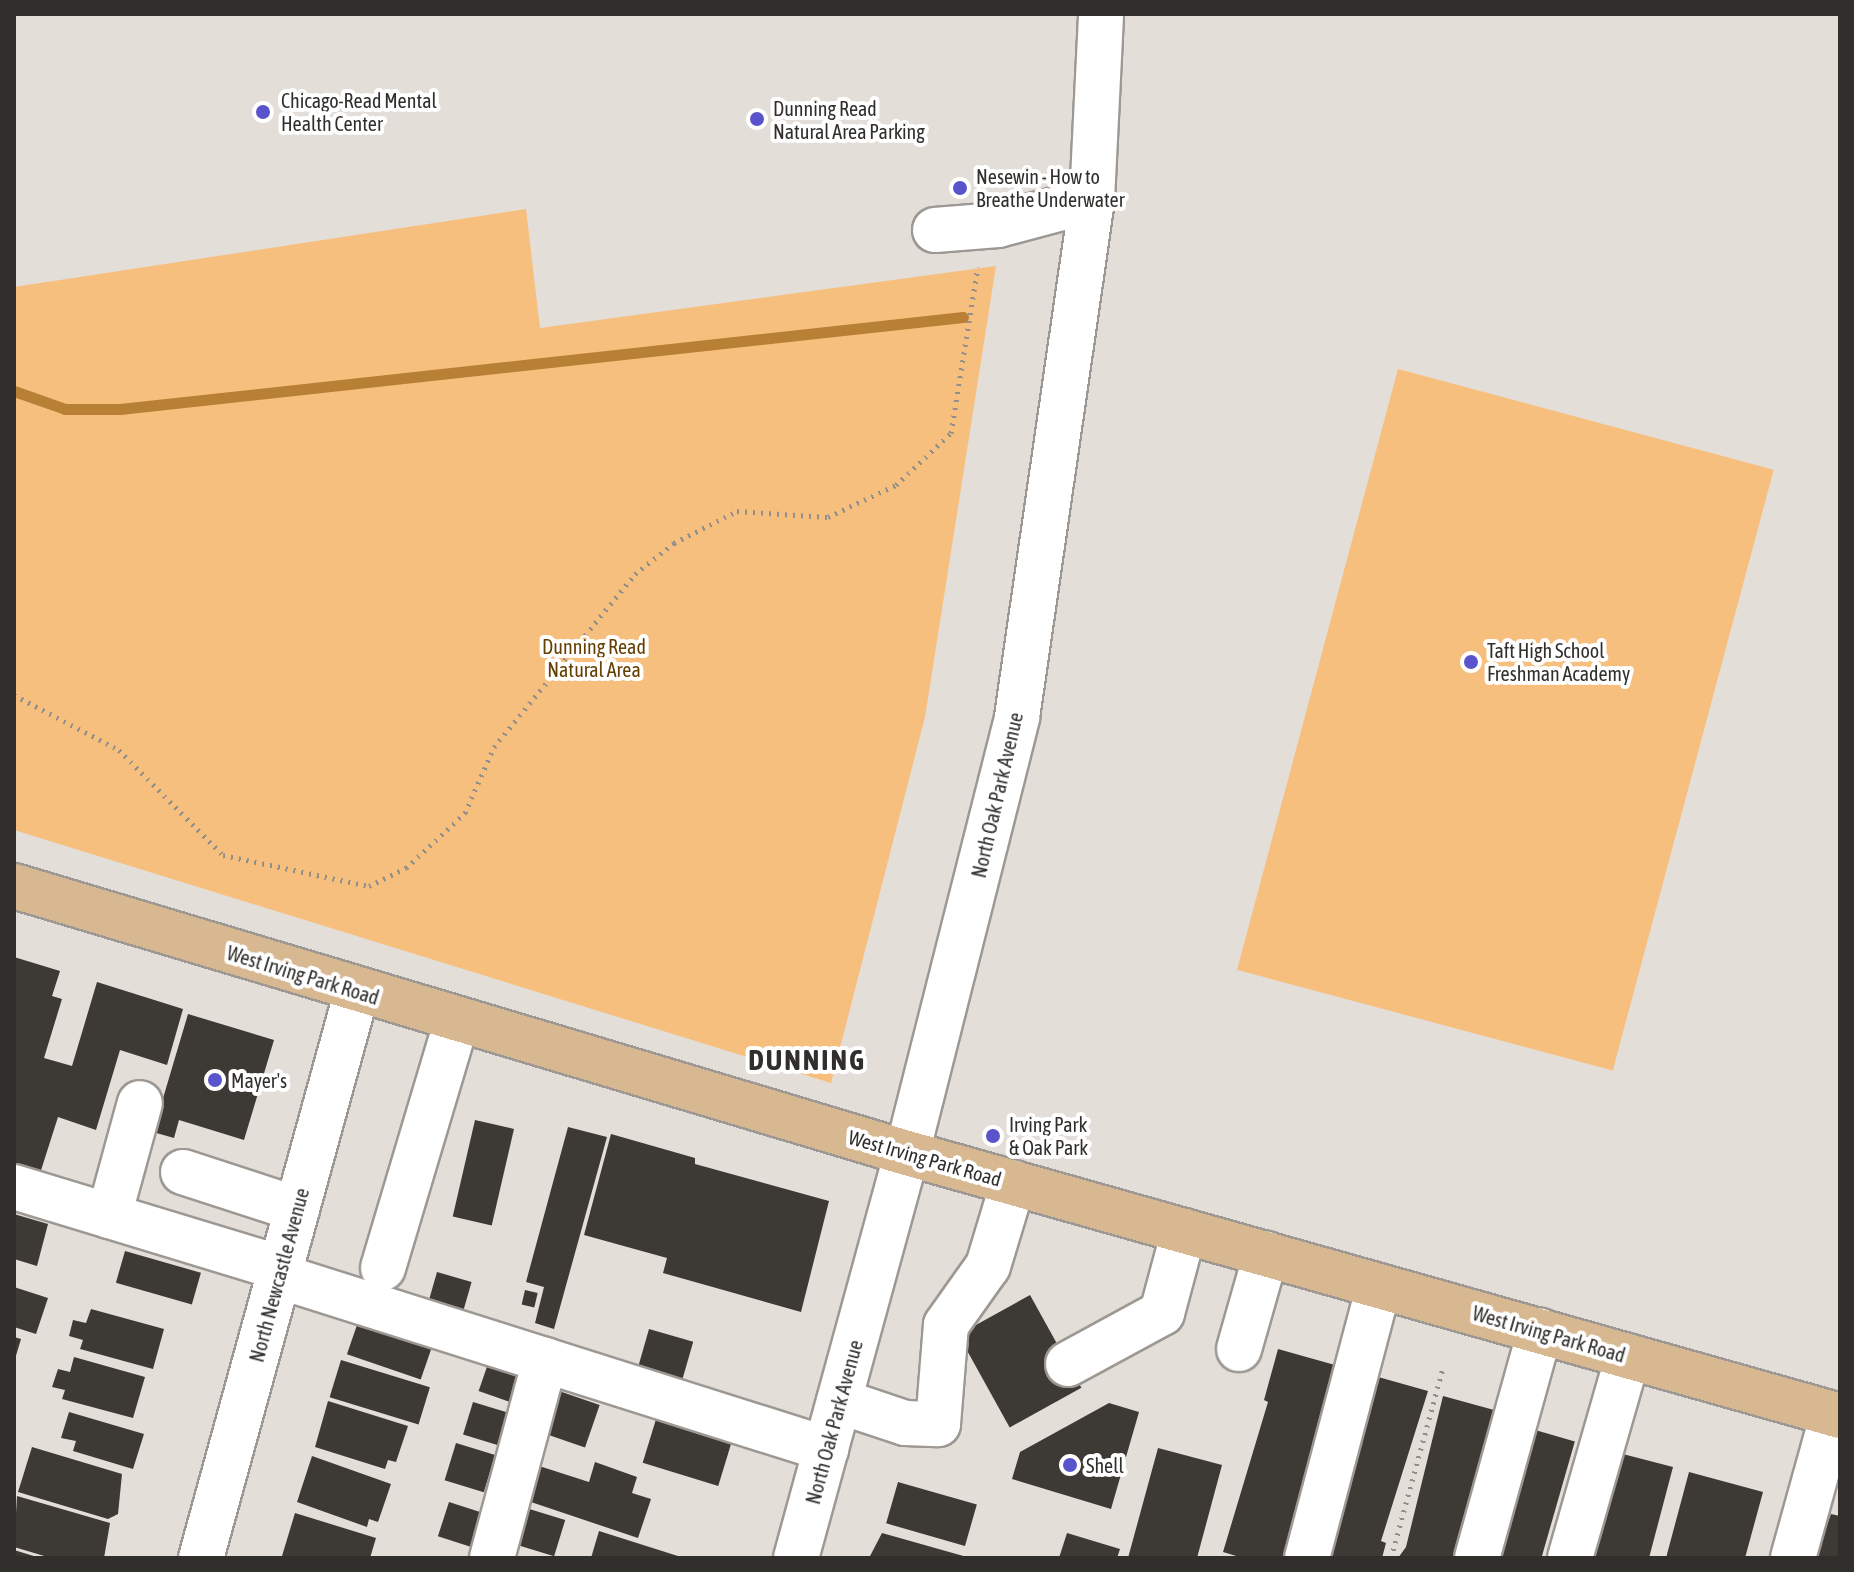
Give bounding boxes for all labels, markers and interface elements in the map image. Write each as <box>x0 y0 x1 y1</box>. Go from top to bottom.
place label: Chicago-Read Mental Health Center <box>281 88 437 135</box>
place label: Dunning Read Natural Area Parking <box>773 96 925 143</box>
marker: Chicago-Read Mental Health Center <box>252 101 274 123</box>
marker: Dunning Read Natural Area Parking <box>748 110 766 128</box>
place label: Nesewin - How to Breathe Underwater <box>976 164 1125 211</box>
marker: Nesewin - How to Breathe Underwater <box>951 179 969 197</box>
park label: Dunning Read Natural Area <box>542 635 646 682</box>
place label: Taft High School Freshman Academy <box>1487 638 1630 685</box>
marker: Taft High School Freshman Academy <box>1462 653 1480 671</box>
street label: North Oak Park Avenue <box>966 710 1028 880</box>
street label: West Irving Park Road <box>224 940 382 1010</box>
district label: DUNNING <box>748 1043 866 1077</box>
place label: Mayer's <box>231 1068 287 1092</box>
marker: Mayer's <box>206 1071 224 1089</box>
place label: Irving Park & Oak Park <box>1009 1112 1088 1159</box>
street label: West Irving Park Road <box>846 1125 1004 1191</box>
marker: Irving Park & Oak Park <box>984 1127 1002 1145</box>
street label: North Newcastle Avenue <box>244 1185 314 1365</box>
street label: West Irving Park Road <box>1470 1301 1628 1367</box>
street label: North Oak Park Avenue <box>801 1337 867 1507</box>
place label: Shell <box>1086 1453 1124 1477</box>
marker: Shell <box>1061 1456 1079 1474</box>

